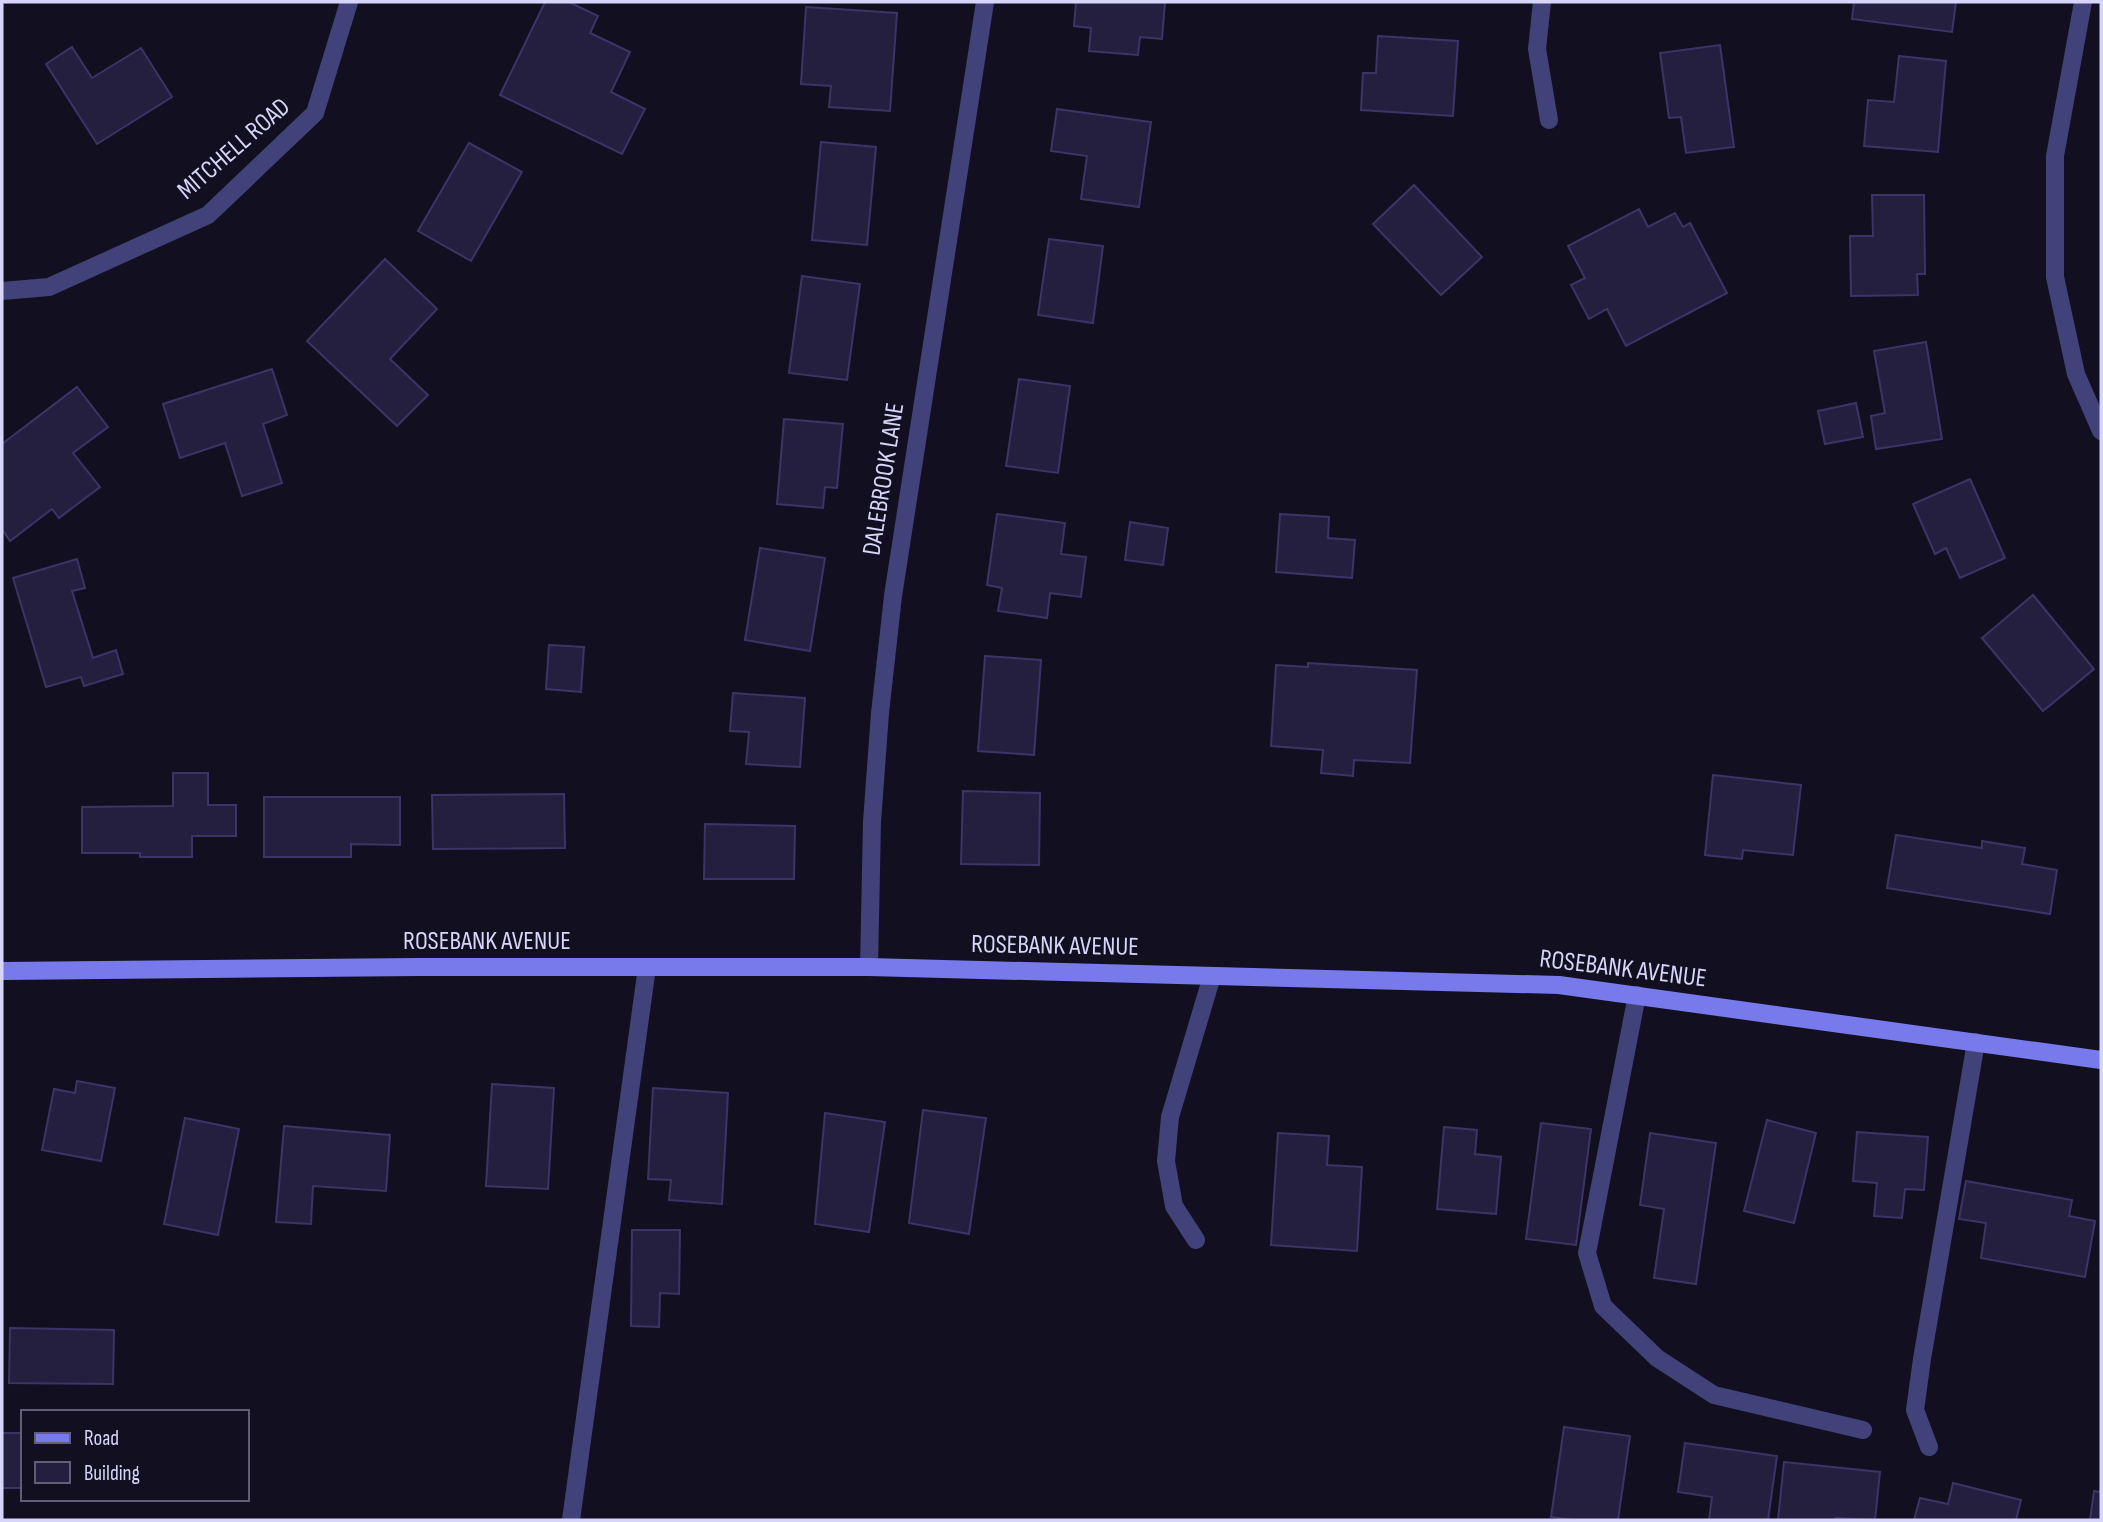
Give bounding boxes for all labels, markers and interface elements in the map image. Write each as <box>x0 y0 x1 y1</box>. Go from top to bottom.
street label: MITCHELL ROAD <box>171 92 297 206</box>
street label: DALEBROOK LANE <box>857 401 911 557</box>
street label: ROSEBANK AVENUE <box>403 926 571 957</box>
street label: ROSEBANK AVENUE <box>971 929 1139 963</box>
street label: ROSEBANK AVENUE <box>1538 943 1708 995</box>
legend <box>21 1410 248 1501</box>
text: Road <box>84 1426 119 1451</box>
text: Building <box>84 1461 140 1486</box>

